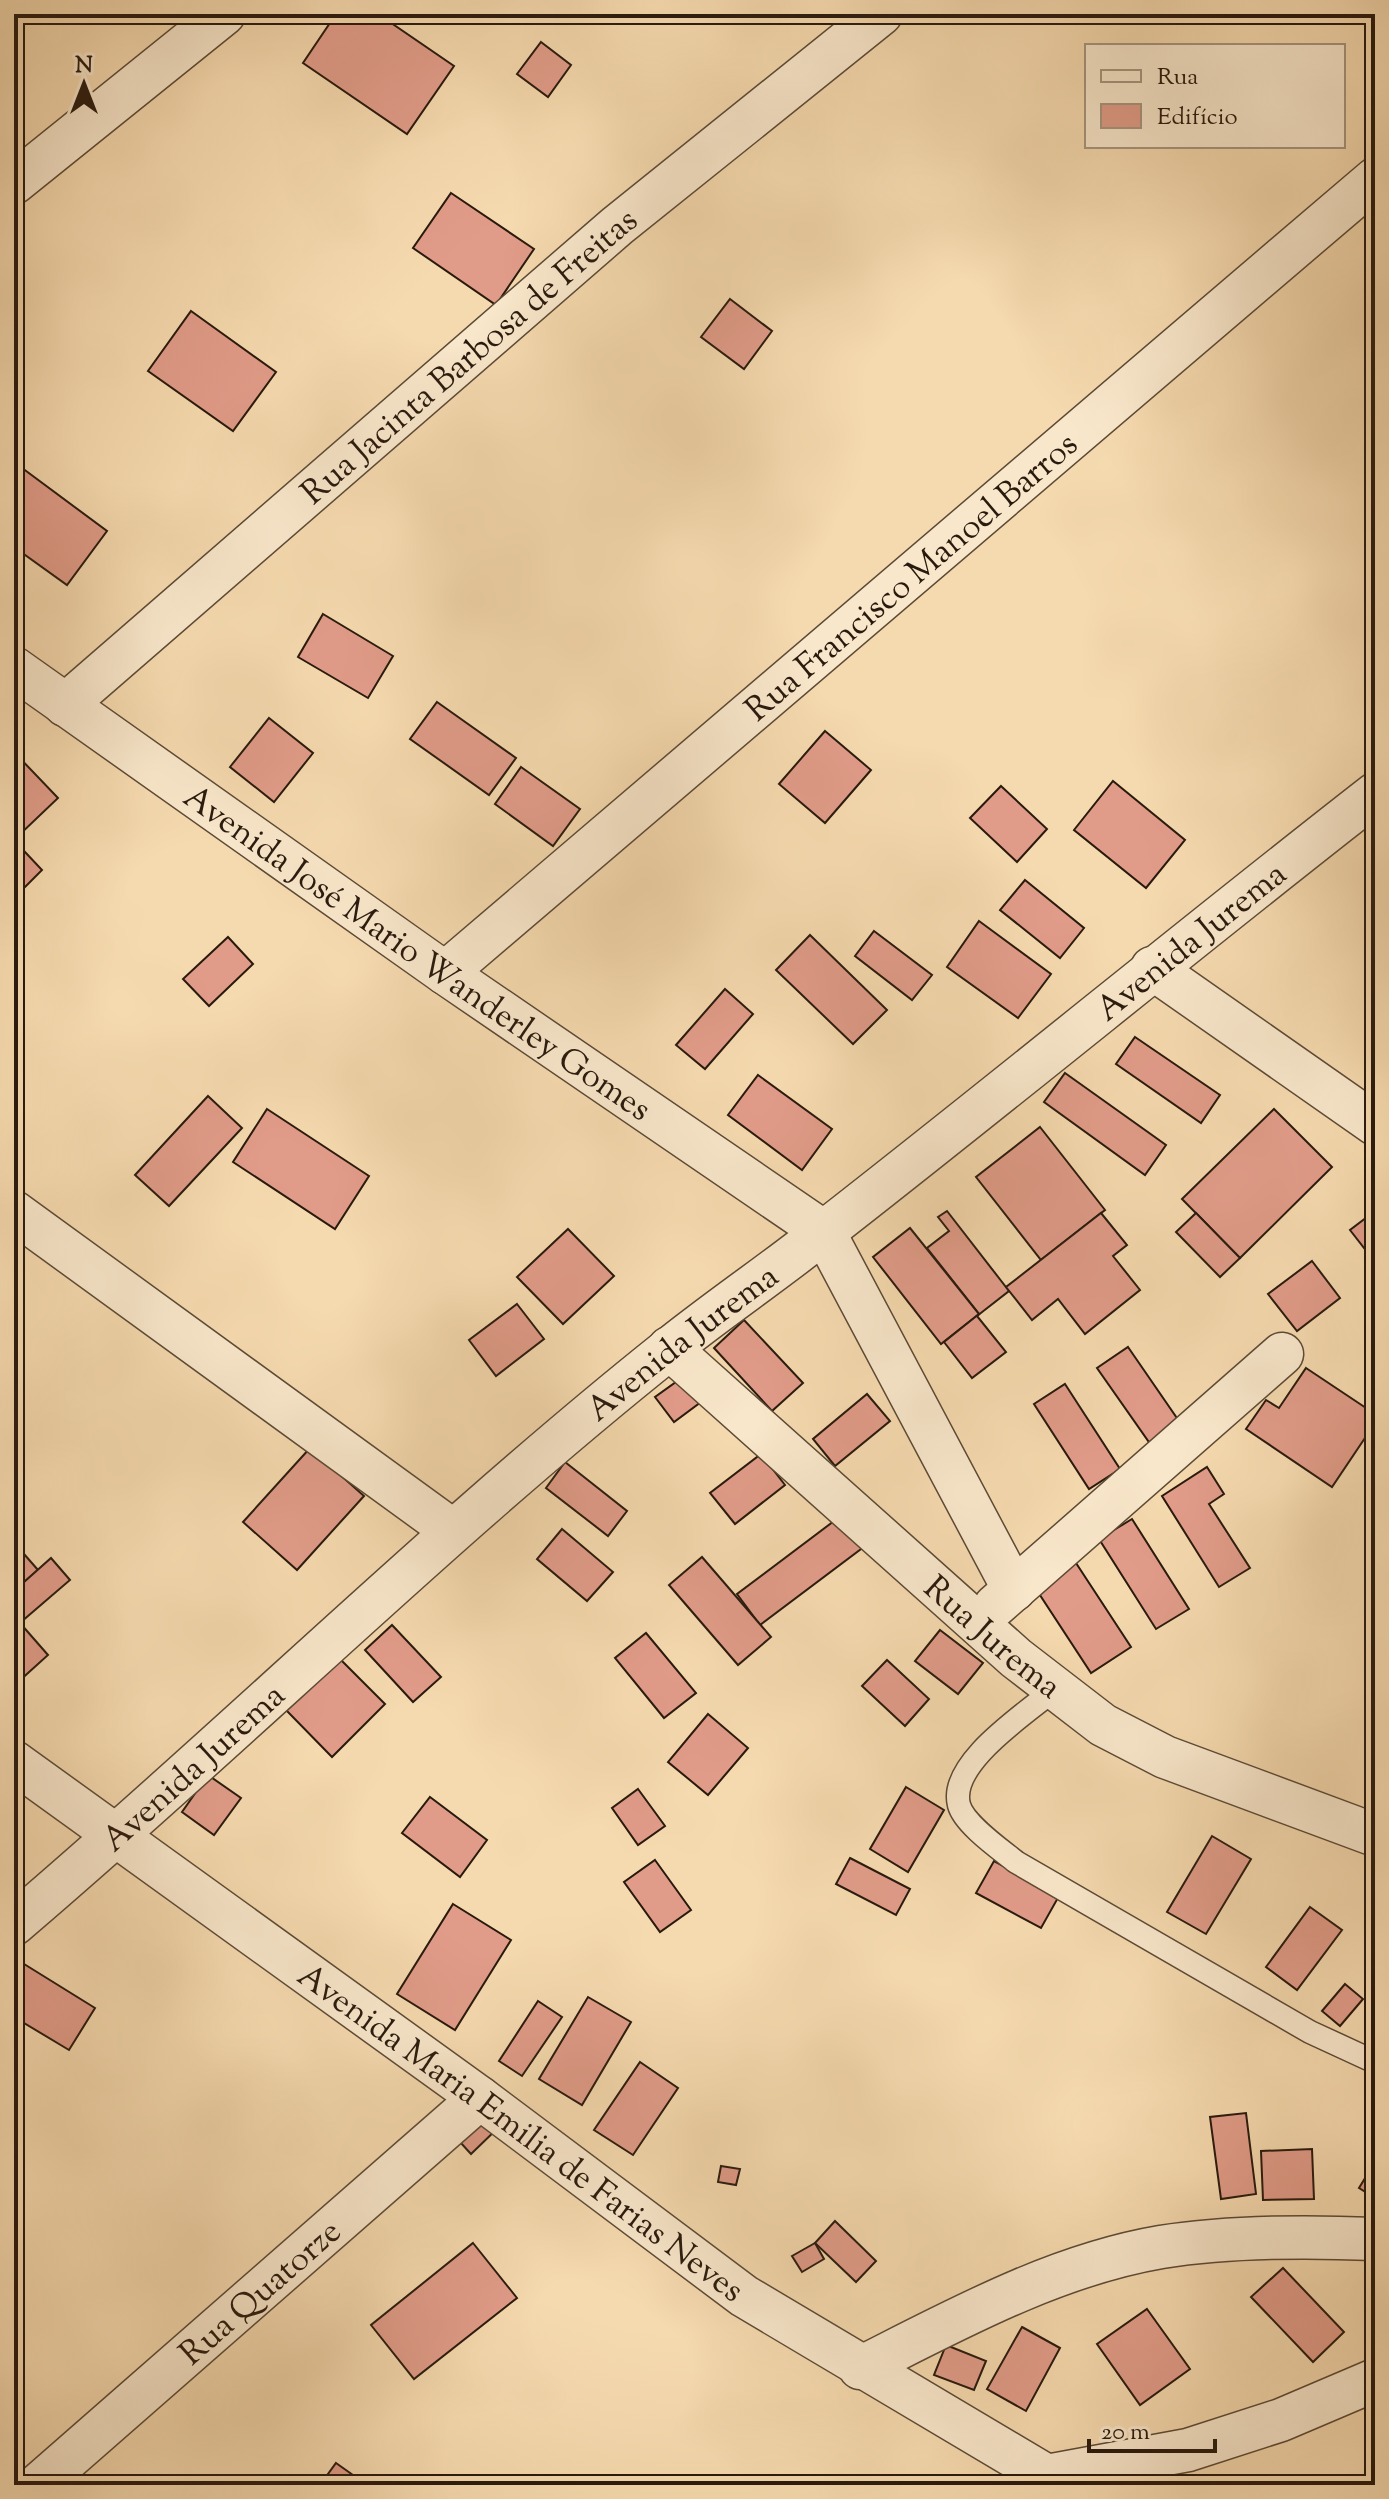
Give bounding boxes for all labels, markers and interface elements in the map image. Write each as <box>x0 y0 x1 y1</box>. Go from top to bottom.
north arrow <box>44 44 124 124</box>
legend <box>1085 44 1345 148</box>
text: N <box>75 51 93 83</box>
text: Rua <box>1157 61 1198 95</box>
text: Edifício <box>1157 101 1238 135</box>
street label: Rua Jacinta Barbosa de Freitas <box>291 198 650 518</box>
street label: Rua Francisco Manoel Barros <box>736 422 1090 735</box>
street label: Avenida José Mario Wanderley Gomes <box>172 774 660 1135</box>
street label: Avenida Jurema <box>1086 852 1298 1035</box>
street label: Avenida Jurema <box>577 1254 790 1435</box>
street label: Rua Jurema <box>911 1566 1071 1712</box>
street label: Avenida Jurema <box>92 1673 297 1865</box>
street label: Avenida Maria Emilia de Farias Neves <box>286 1953 753 2316</box>
street label: Rua Quatorze <box>170 2209 353 2379</box>
scale bar <box>1089 2403 1215 2453</box>
text: 20 m <box>1101 2416 1150 2450</box>

